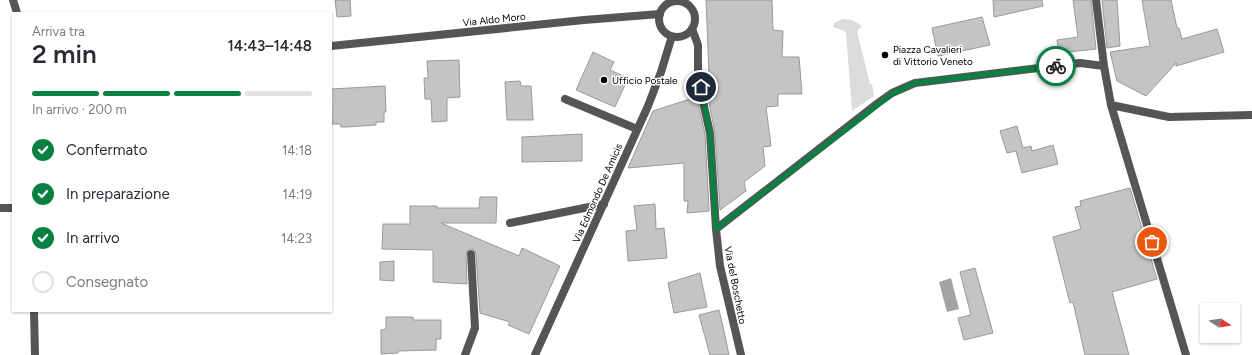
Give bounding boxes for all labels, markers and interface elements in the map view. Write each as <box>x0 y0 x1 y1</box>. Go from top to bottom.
street label: Via Aldo Moro <box>462 10 526 29</box>
text: Arriva tra <box>32 24 85 39</box>
text: 14:43–14:48 <box>228 37 312 55</box>
text: 2 min <box>32 38 97 70</box>
place label: Piazza Cavalieri di Vittorio Veneto <box>893 43 973 68</box>
courier <box>1036 46 1076 86</box>
marker: Piazza Cavalieri di Vittorio Veneto <box>880 50 890 60</box>
icon: bike <box>1045 55 1067 77</box>
pin <box>684 70 718 104</box>
place label: Ufficio Postale <box>612 74 678 87</box>
marker: Ufficio Postale <box>599 75 609 85</box>
icon: home <box>690 76 712 98</box>
text: In arrivo · 200 m <box>32 102 127 117</box>
icon: check <box>32 139 54 161</box>
text: Confermato <box>66 141 147 159</box>
street label: Via Edmondo De Amicis <box>570 141 625 245</box>
text: 14:18 <box>282 143 312 158</box>
icon: check <box>32 183 54 205</box>
text: In preparazione <box>66 185 170 203</box>
text: 14:19 <box>283 187 312 202</box>
pin <box>1135 225 1169 259</box>
icon: check <box>32 227 54 249</box>
text: In arrivo <box>66 229 120 247</box>
text: 14:23 <box>281 231 312 246</box>
icon: bag <box>1141 231 1163 253</box>
street label: Via del Boschetto <box>722 245 749 325</box>
text: Consegnato <box>66 273 148 291</box>
north arrow <box>1200 303 1240 343</box>
map controls <box>1200 303 1240 343</box>

